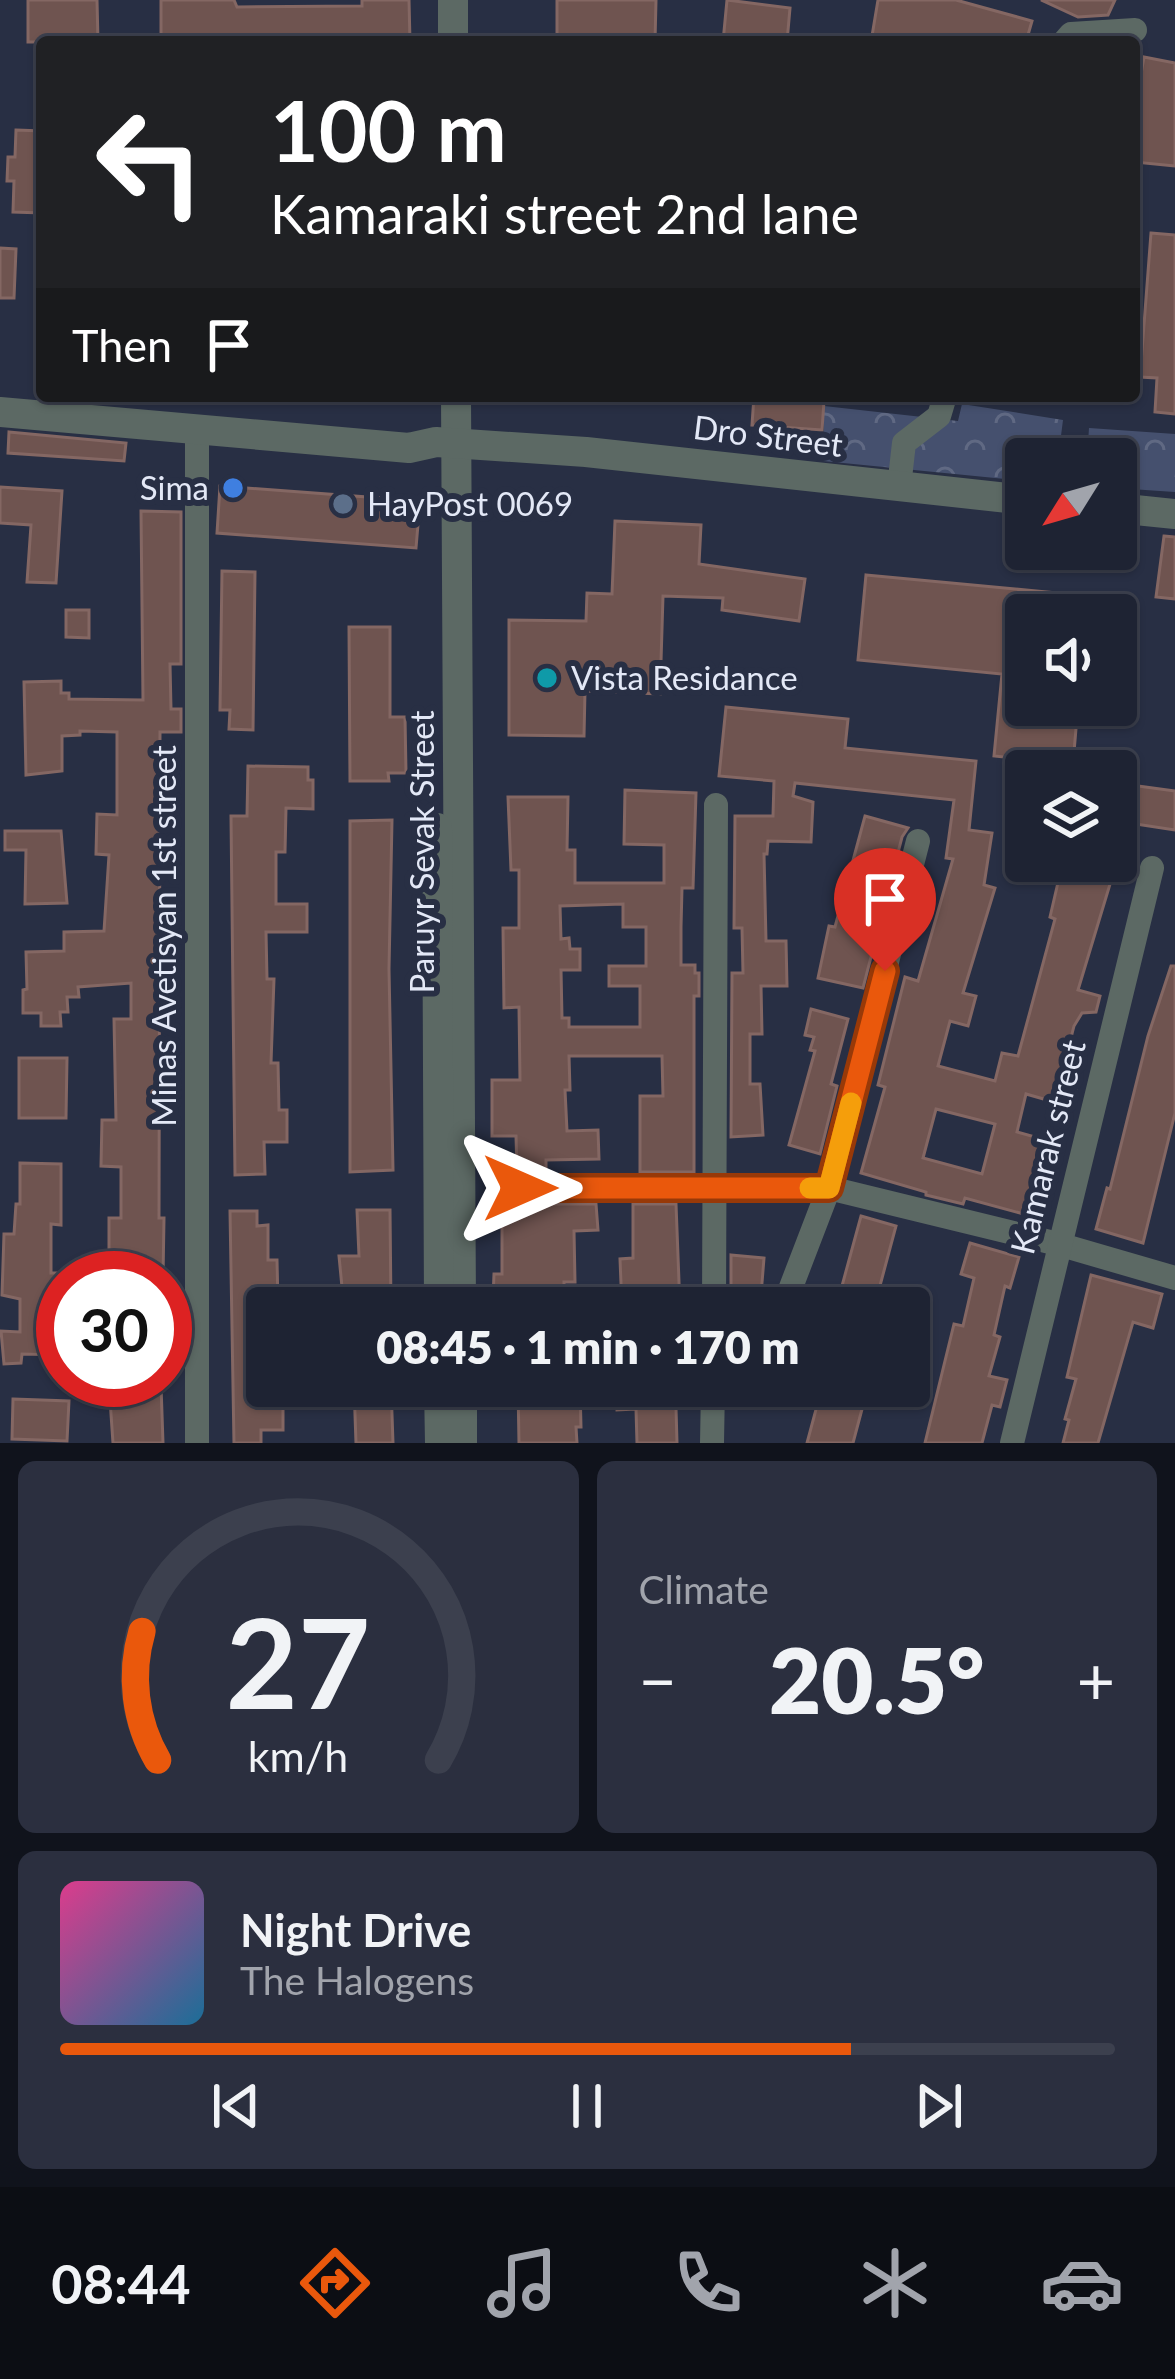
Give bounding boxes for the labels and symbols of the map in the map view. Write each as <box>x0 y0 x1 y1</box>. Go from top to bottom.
street label: Dro Street <box>691 406 845 464</box>
north arrow <box>1005 438 1137 570</box>
place label: Sima <box>140 467 209 507</box>
marker: Sima <box>220 475 246 501</box>
place label: HayPost 0069 <box>367 483 573 523</box>
marker: HayPost 0069 <box>330 491 356 517</box>
place label: Vista Residance <box>571 657 798 697</box>
marker: Vista Residance <box>534 665 560 691</box>
street label: Paruyr Sevak Street <box>401 710 441 993</box>
street label: Minas Avetisyan 1st street <box>143 745 183 1127</box>
pin <box>834 848 936 971</box>
street label: Kamarak street <box>1001 1035 1093 1258</box>
position arrow <box>457 1125 583 1251</box>
speed limit sign: 30 <box>36 1251 192 1407</box>

